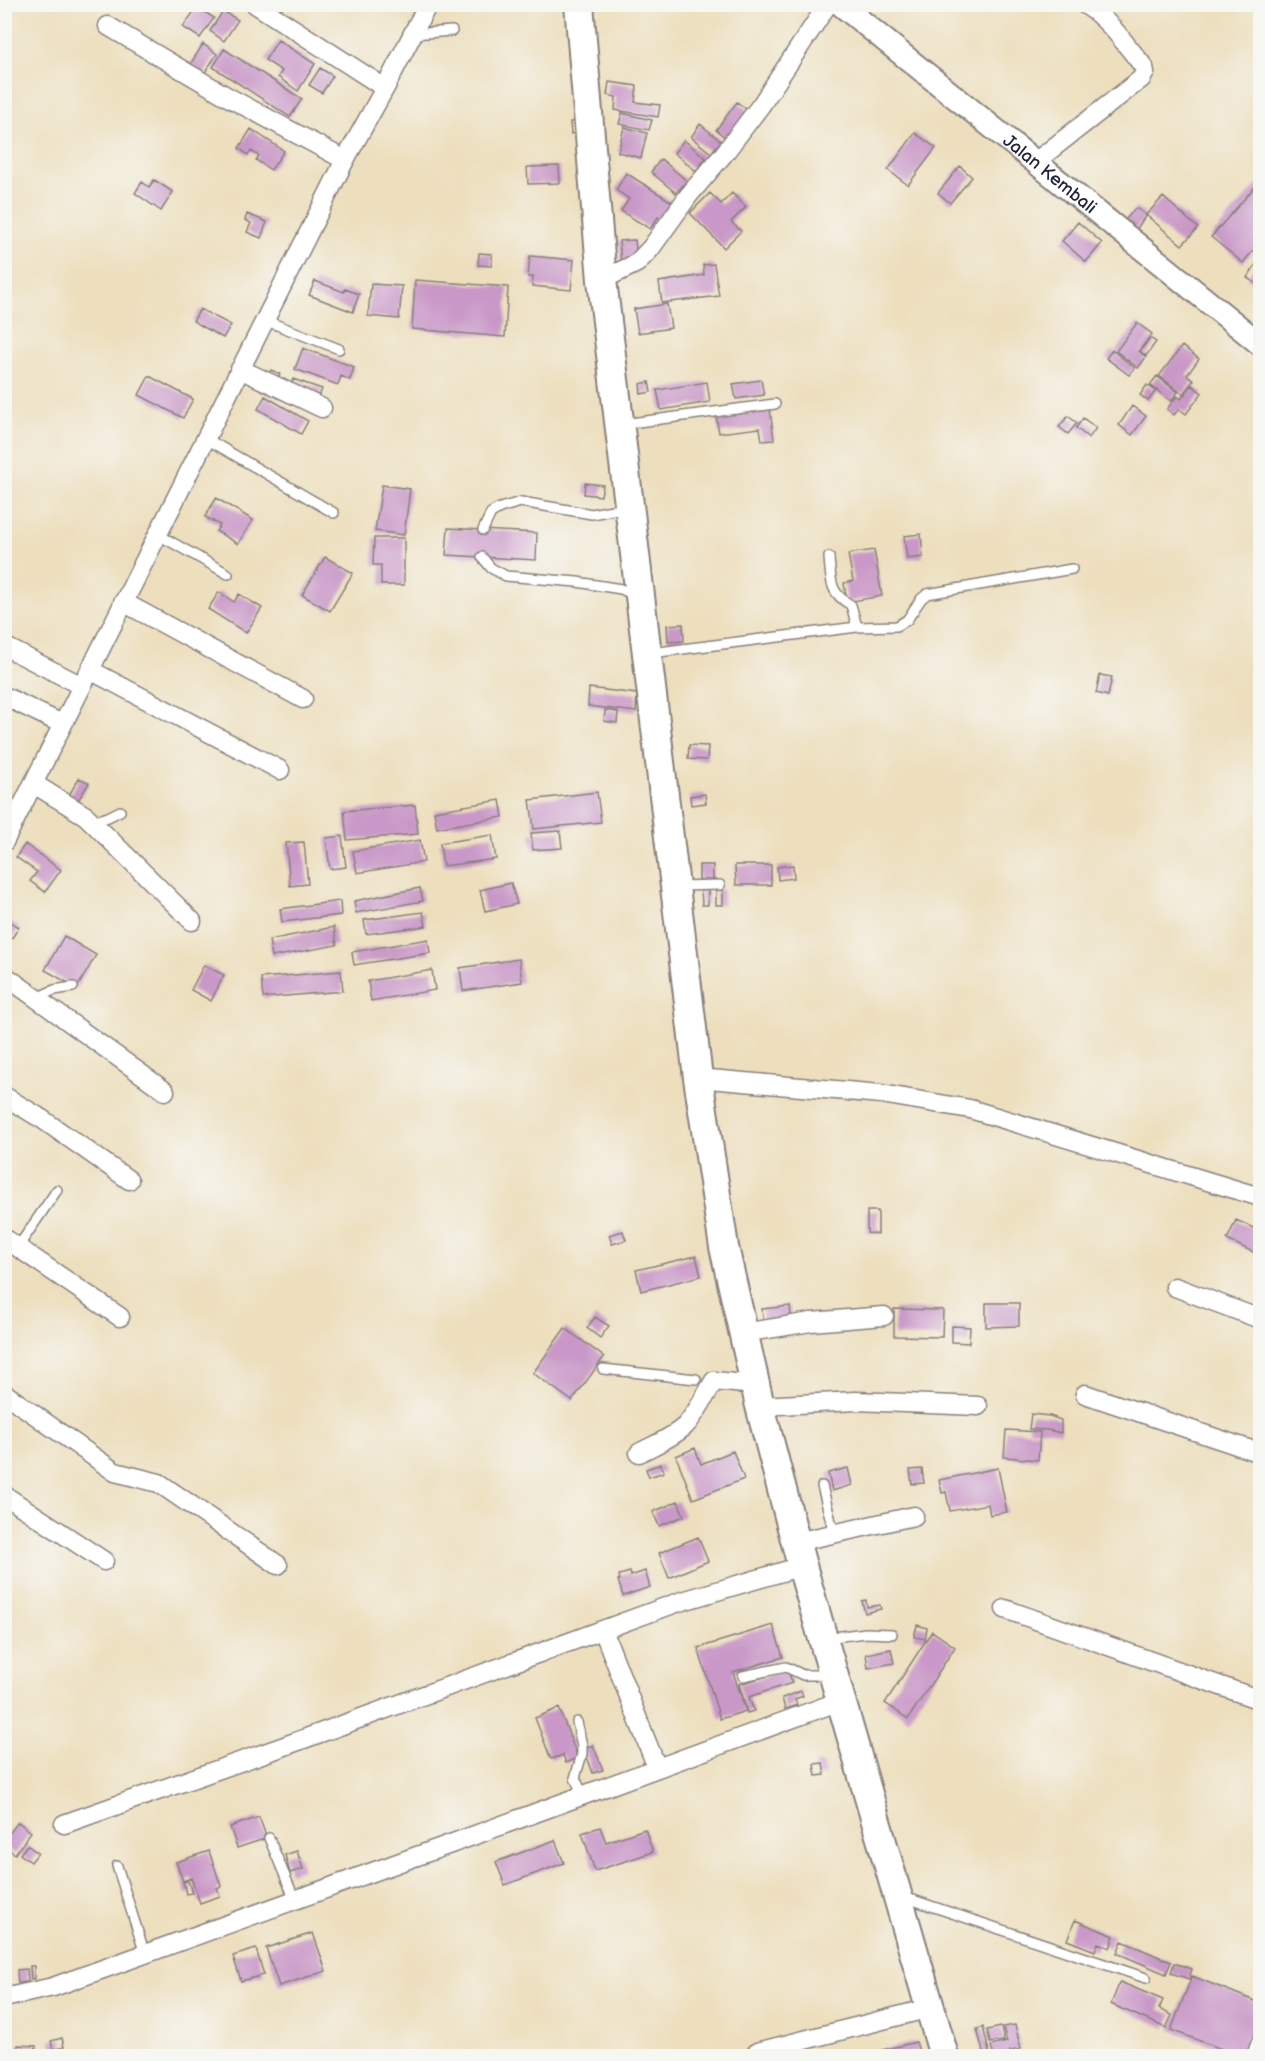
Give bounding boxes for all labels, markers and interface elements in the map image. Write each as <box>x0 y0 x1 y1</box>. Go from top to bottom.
street label: Jalan Kembali <box>999 130 1100 218</box>

